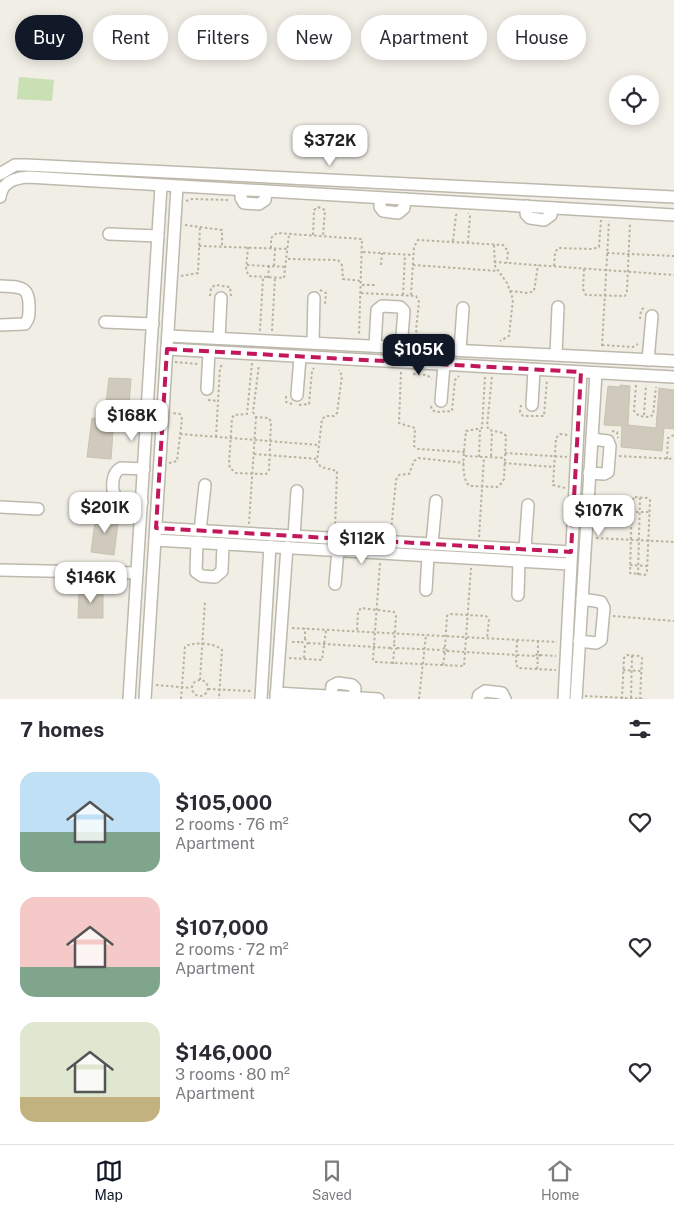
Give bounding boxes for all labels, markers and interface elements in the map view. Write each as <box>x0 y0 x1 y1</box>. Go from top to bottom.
chip: Buy <box>15 15 83 60</box>
chip: Rent <box>93 15 168 60</box>
chip: Filters <box>178 15 267 60</box>
chip: New <box>277 15 351 60</box>
chip: Apartment <box>361 15 487 60</box>
chip: House <box>497 15 586 60</box>
map controls <box>609 75 659 125</box>
button: locate <box>609 75 659 125</box>
pin: $372K <box>295 124 365 167</box>
text: $372K <box>304 131 356 150</box>
pin: $105K <box>384 334 454 376</box>
text: $105K <box>394 340 444 359</box>
pin: $168K <box>97 400 167 442</box>
text: $168K <box>107 406 157 425</box>
pin: $201K <box>70 492 140 534</box>
pin: $107K <box>564 494 634 537</box>
text: $201K <box>80 498 130 517</box>
text: $107K <box>574 501 624 520</box>
pin: $112K <box>327 522 397 565</box>
text: $112K <box>339 529 385 548</box>
pin: $146K <box>56 562 126 604</box>
text: $146K <box>66 568 116 587</box>
icon: filters <box>626 715 654 743</box>
text: 7 homes <box>20 717 104 742</box>
text: $105,000 <box>175 790 272 815</box>
icon: home <box>60 792 120 852</box>
icon: heart <box>626 808 654 836</box>
text: 2 rooms · 76 m² <box>175 815 289 834</box>
text: Apartment <box>175 834 255 853</box>
text: $107,000 <box>175 915 269 940</box>
icon: home <box>60 917 120 977</box>
icon: heart <box>626 933 654 961</box>
text: 2 rooms · 72 m² <box>175 940 289 959</box>
text: Apartment <box>175 959 255 978</box>
text: $146,000 <box>175 1040 272 1065</box>
icon: home <box>60 1042 120 1102</box>
icon: heart <box>626 1058 654 1086</box>
text: 3 rooms · 80 m² <box>175 1065 290 1084</box>
text: Apartment <box>175 1084 255 1103</box>
tab: Map <box>94 1157 123 1203</box>
tab: Saved <box>312 1157 352 1203</box>
tab: Home <box>541 1157 580 1203</box>

